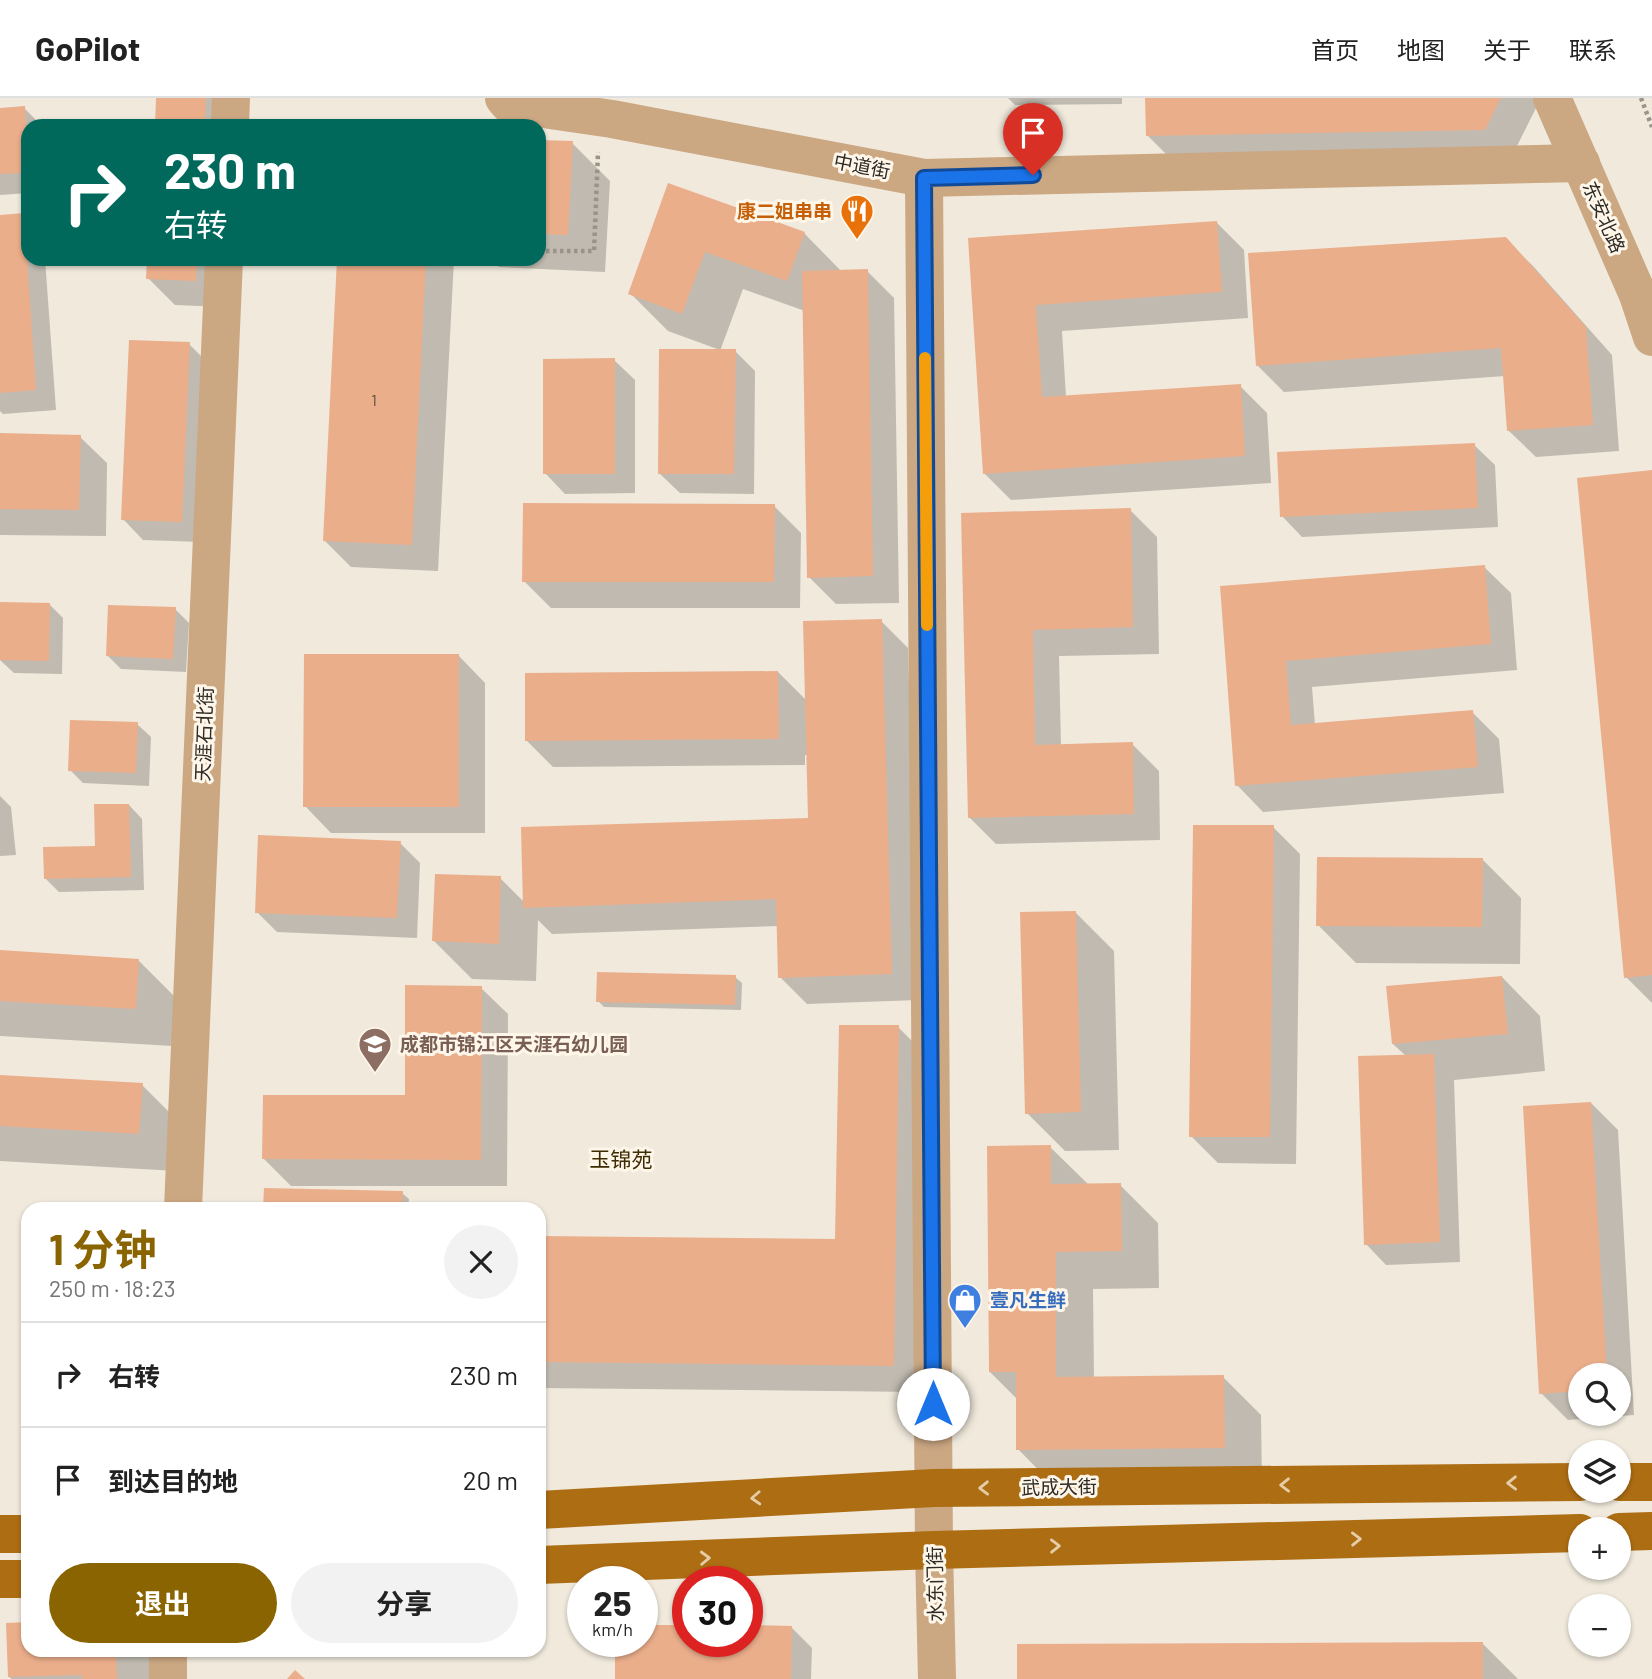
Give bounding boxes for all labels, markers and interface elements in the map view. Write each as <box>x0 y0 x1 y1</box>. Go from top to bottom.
text: GoPilot <box>35 28 140 68</box>
text: 首页 <box>1311 35 1359 64</box>
text: 地图 <box>1397 35 1445 64</box>
text: 关于 <box>1483 35 1531 64</box>
text: 联系 <box>1569 35 1617 64</box>
pin <box>1003 103 1063 175</box>
icon: arrive <box>1014 114 1052 152</box>
text: 230 m <box>164 140 296 199</box>
icon: right <box>49 147 140 238</box>
street label: 中道街 <box>832 149 892 182</box>
street label: 东安北路 <box>1578 177 1630 256</box>
restaurant icon: 康二姐串串 <box>838 192 876 241</box>
place label: 康二姐串串 <box>737 199 832 222</box>
text: 右转 <box>164 205 228 243</box>
house number: 1 <box>371 390 377 409</box>
street label: 天涯石北街 <box>190 686 217 782</box>
school or university icon: 成都市锦江区天涯石幼儿园 <box>356 1025 394 1074</box>
place label: 成都市锦江区天涯石幼儿园 <box>400 1032 628 1055</box>
district label: 玉锦苑 <box>590 1146 653 1171</box>
text: 1 分钟 <box>49 1223 156 1273</box>
button: close <box>444 1225 518 1299</box>
text: 250 m · 18:23 <box>49 1274 176 1302</box>
shop icon: 壹凡生鲜 <box>946 1281 984 1330</box>
place label: 壹凡生鲜 <box>990 1288 1066 1311</box>
icon: right <box>49 1356 87 1394</box>
text: 230 m <box>449 1359 518 1390</box>
text: 右转 <box>108 1360 160 1391</box>
map controls <box>1568 1363 1631 1657</box>
button: search <box>1568 1363 1631 1426</box>
position arrow <box>896 1367 970 1441</box>
button: layers <box>1568 1440 1631 1503</box>
icon: arrive <box>49 1461 87 1499</box>
text: 20 m <box>463 1464 518 1495</box>
text: 到达目的地 <box>108 1465 238 1496</box>
street label: 武成大街 <box>1021 1474 1097 1499</box>
one-way arrow <box>1506 1475 1517 1491</box>
one-way arrow <box>1279 1477 1289 1493</box>
one-way arrow <box>978 1480 988 1496</box>
one-way arrow <box>751 1490 762 1505</box>
button: + <box>1568 1517 1631 1580</box>
one-way arrow <box>1351 1531 1362 1546</box>
one-way arrow <box>1050 1539 1061 1554</box>
street label: 水东门街 <box>922 1546 947 1622</box>
one-way arrow <box>700 1551 711 1566</box>
button: 退出 <box>49 1563 277 1643</box>
button: 分享 <box>291 1563 518 1643</box>
speed limit sign: 30 <box>672 1566 763 1657</box>
text: 25 <box>593 1581 632 1623</box>
button: − <box>1568 1594 1631 1657</box>
text: km/h <box>592 1618 633 1640</box>

